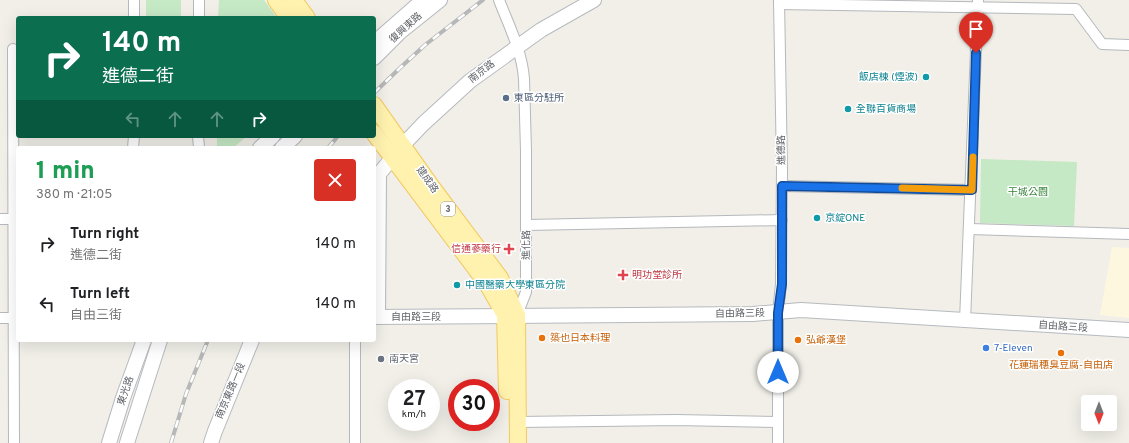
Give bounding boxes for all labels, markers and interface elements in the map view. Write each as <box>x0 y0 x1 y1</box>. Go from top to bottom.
street label: 復興東路 <box>387 10 425 46</box>
pin <box>959 12 993 53</box>
icon: arrive <box>965 18 987 40</box>
text: 140 m <box>102 26 181 62</box>
icon: right <box>36 32 88 84</box>
street label: 南京路 <box>466 58 498 86</box>
text: 進德二街 <box>102 66 174 89</box>
place label: 飯店棟 (煙波) <box>859 71 918 84</box>
marker: 飯店棟 (煙波) <box>921 72 931 82</box>
place label: 東區分駐所 <box>514 92 564 105</box>
marker: 東區分駐所 <box>501 93 511 103</box>
place label: 全聯百貨商場 <box>856 103 916 116</box>
marker: 全聯百貨商場 <box>843 104 853 114</box>
icon: left <box>122 108 144 130</box>
icon: ahead <box>164 108 186 130</box>
icon: ahead <box>206 108 228 130</box>
icon: right <box>248 108 270 130</box>
street label: 進德路 <box>775 135 789 165</box>
text: 1 min <box>36 157 95 187</box>
button: close <box>314 159 356 201</box>
street label: 建成路 <box>413 164 441 196</box>
park label: 干城公園 <box>1008 186 1048 199</box>
text: 380 m · 21:05 <box>36 187 112 203</box>
road number: 3 <box>441 202 455 216</box>
place label: 京綻ONE <box>825 212 865 225</box>
marker: 京綻ONE <box>812 213 822 223</box>
text: Turn right <box>70 225 139 244</box>
street label: 進化路 <box>520 230 534 260</box>
icon: right <box>36 233 58 255</box>
text: 140 m <box>316 235 356 254</box>
place label: 信通蔘藥行 <box>451 243 501 256</box>
marker: 信通蔘藥行 <box>504 244 514 254</box>
text: 進德二街 <box>70 248 122 264</box>
marker: 明功堂診所 <box>617 269 629 281</box>
place label: 明功堂診所 <box>632 269 682 282</box>
place label: 中國醫藥大學東區分院 <box>465 279 565 292</box>
marker: 中國醫藥大學東區分院 <box>452 280 462 290</box>
text: Turn left <box>70 285 130 304</box>
icon: left <box>36 293 58 315</box>
text: 140 m <box>316 295 356 314</box>
street label: 自由路三段 <box>715 307 765 321</box>
text: 自由三街 <box>70 308 122 324</box>
street label: 自由路三段 <box>391 311 441 324</box>
street label: 自由路三段 <box>1038 319 1088 335</box>
place label: 築也日本料理 <box>550 332 610 345</box>
marker: 築也日本料理 <box>537 333 547 343</box>
place label: 弘爺漢堡 <box>806 334 846 347</box>
marker: 弘爺漢堡 <box>793 335 803 345</box>
place label: 7-Eleven <box>994 342 1033 355</box>
marker: 7-Eleven <box>981 343 991 353</box>
marker: 花蓮瑞穗臭豆腐-自由店 <box>1056 348 1066 358</box>
position arrow <box>757 351 799 393</box>
place label: 南天宮 <box>389 353 419 366</box>
marker: 南天宮 <box>376 354 386 364</box>
place label: 花蓮瑞穗臭豆腐-自由店 <box>1009 359 1113 372</box>
street label: 南京東路一段 <box>213 361 249 421</box>
street label: 東光路 <box>115 375 137 407</box>
speed limit sign: 30 <box>448 379 500 431</box>
text: 27 <box>403 387 425 413</box>
north arrow <box>1081 395 1117 431</box>
map controls <box>1081 395 1117 431</box>
text: km/h <box>402 408 426 421</box>

